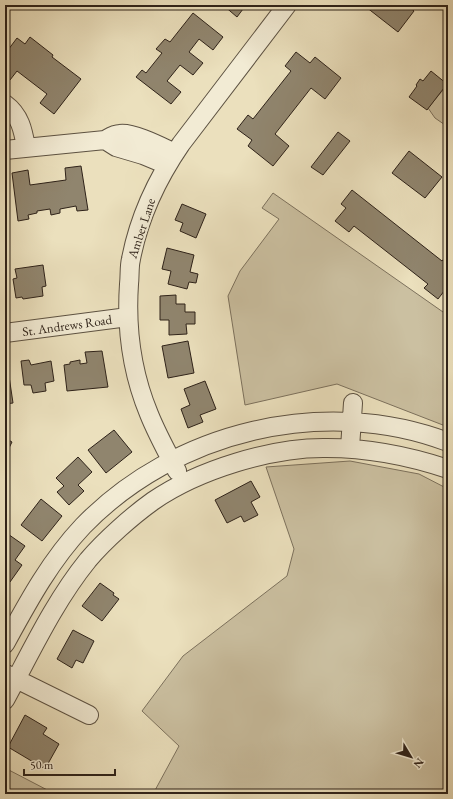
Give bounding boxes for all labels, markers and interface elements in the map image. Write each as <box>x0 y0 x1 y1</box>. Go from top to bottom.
street label: Amber Lane <box>123 196 159 261</box>
street label: St. Andrews Road <box>21 311 113 340</box>
north arrow <box>391 737 431 777</box>
scale bar <box>24 751 115 777</box>
text: N <box>411 755 427 771</box>
text: 50 m <box>30 757 54 773</box>

